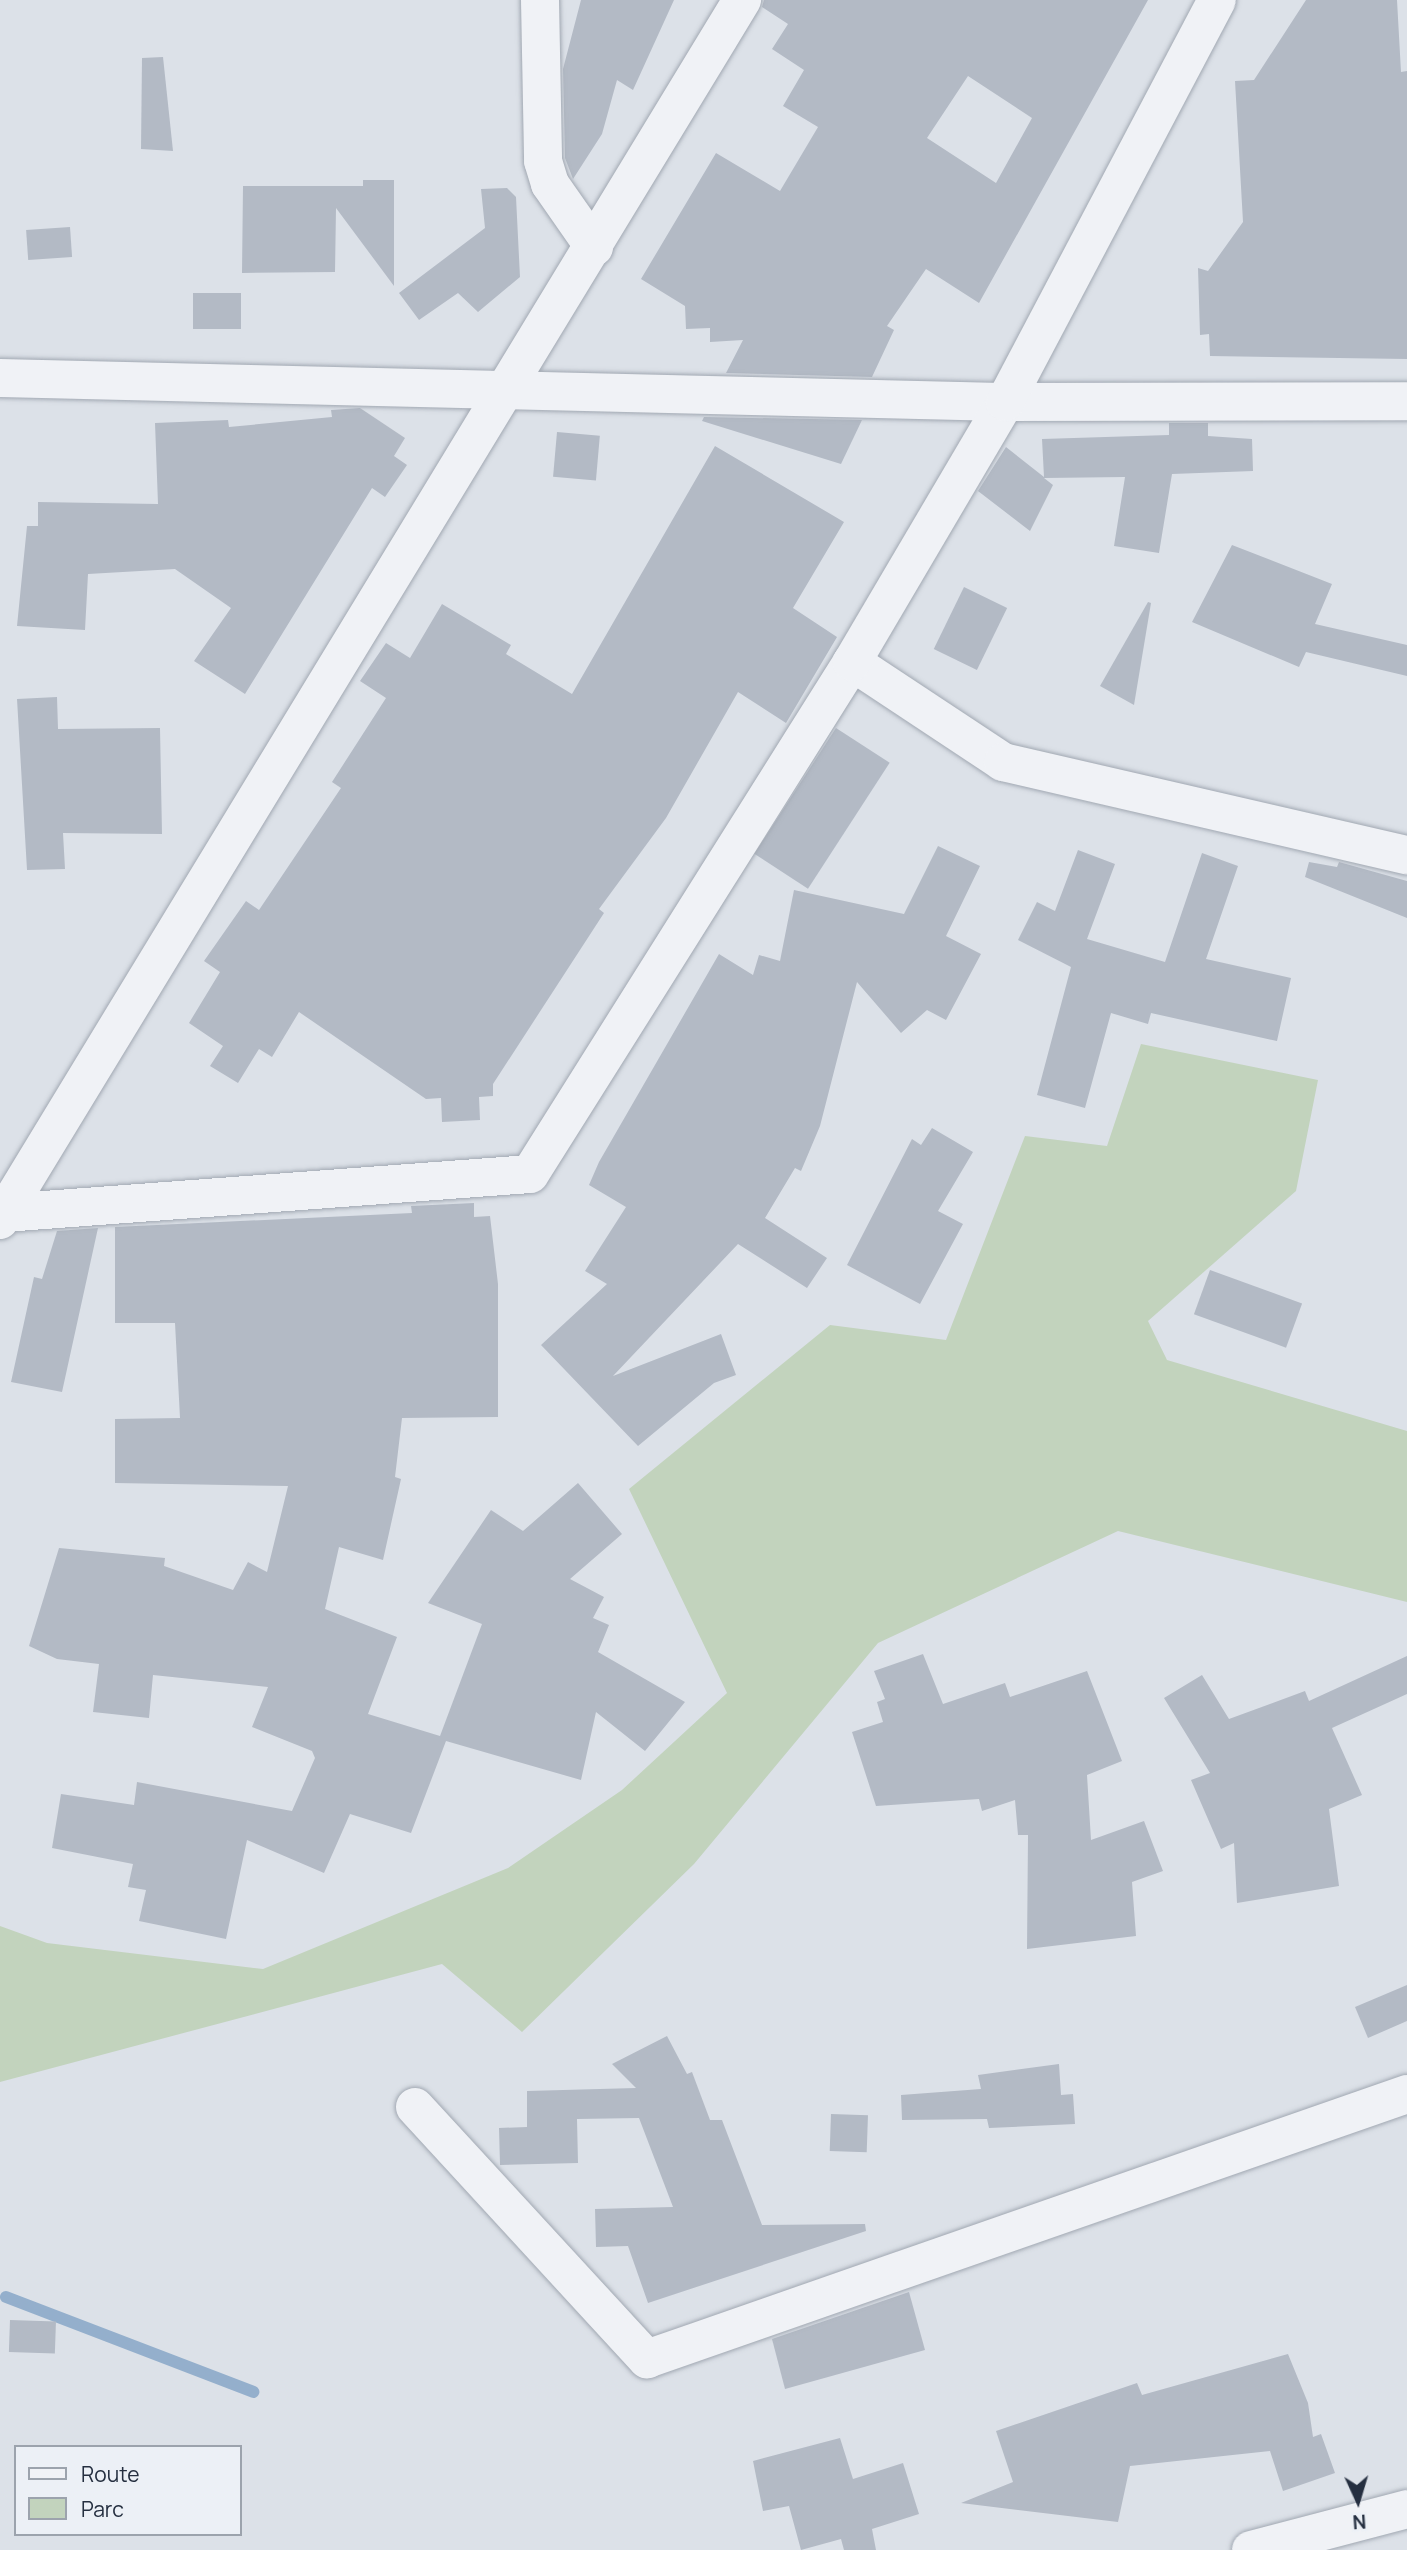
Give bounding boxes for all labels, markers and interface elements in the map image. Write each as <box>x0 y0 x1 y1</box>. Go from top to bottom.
legend <box>14 2445 242 2536</box>
text: Route <box>81 2460 139 2488</box>
north arrow <box>1323 2466 1393 2536</box>
text: Parc <box>81 2495 124 2523</box>
text: N <box>1352 2509 1367 2535</box>

